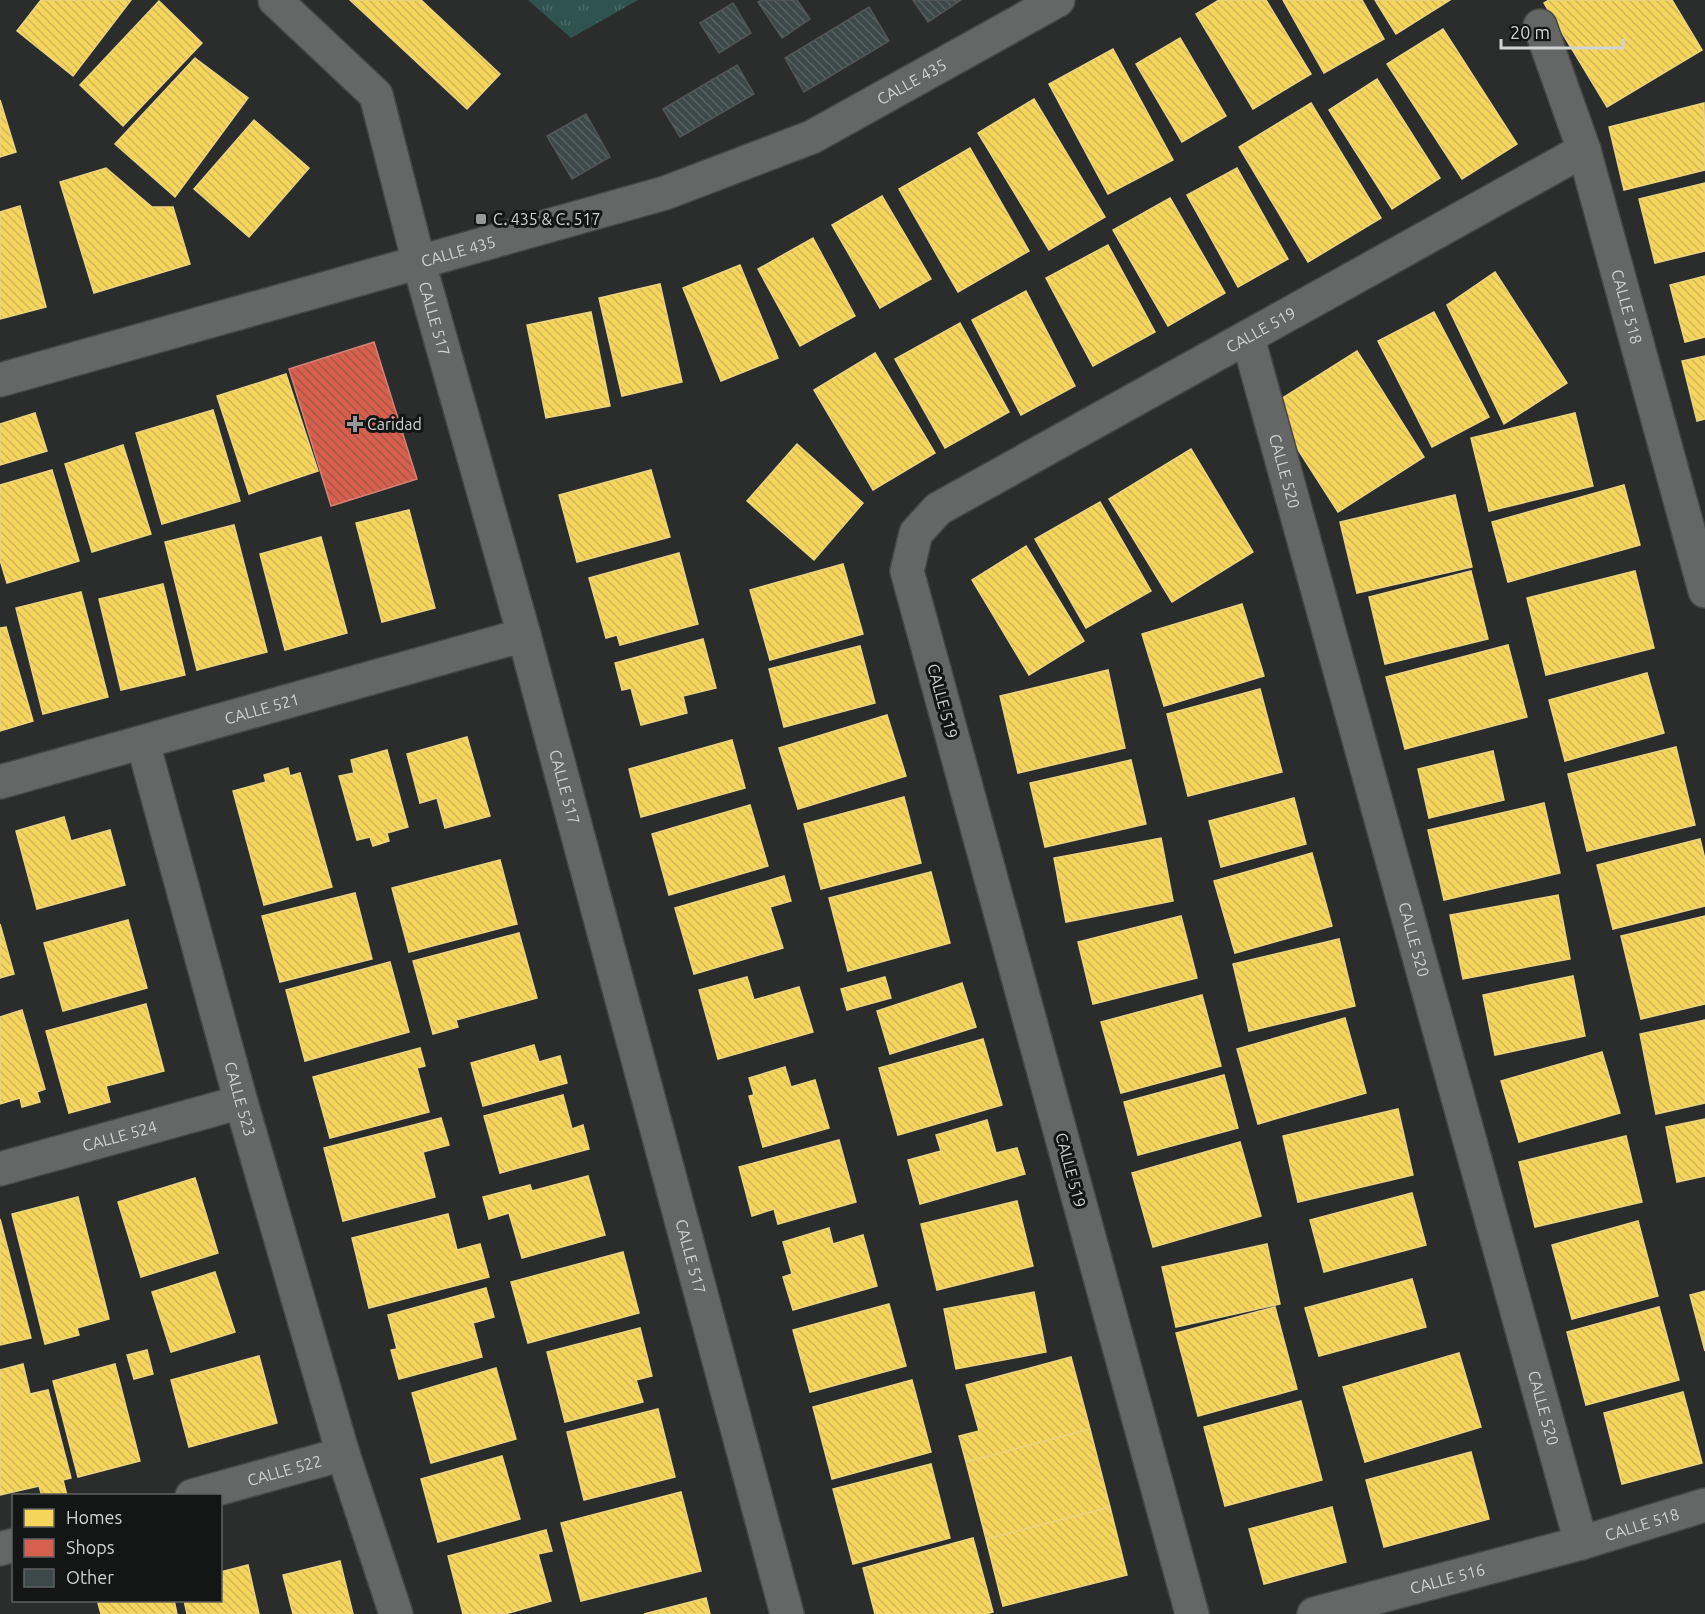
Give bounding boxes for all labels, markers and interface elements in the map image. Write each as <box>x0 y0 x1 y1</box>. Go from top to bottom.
scale bar <box>1501 12 1622 50</box>
text: 20 m <box>1510 22 1550 42</box>
street label: CALLE 435 <box>874 55 949 108</box>
place label: C. 435 & C. 517 <box>493 210 600 228</box>
marker: C. 435 & C. 517 <box>474 212 488 226</box>
street label: CALLE 435 <box>419 232 498 270</box>
street label: CALLE 518 <box>1608 267 1646 346</box>
street label: CALLE 517 <box>416 279 454 358</box>
street label: CALLE 519 <box>1223 303 1299 356</box>
place label: Caridad <box>367 415 422 433</box>
marker: Caridad <box>348 417 362 431</box>
street label: CALLE 520 <box>1266 432 1304 510</box>
street label: CALLE 519 <box>924 662 962 740</box>
street label: CALLE 521 <box>223 690 301 728</box>
street label: CALLE 517 <box>546 748 583 826</box>
street label: CALLE 520 <box>1395 900 1433 979</box>
street label: CALLE 523 <box>221 1060 259 1138</box>
street label: CALLE 524 <box>80 1117 159 1155</box>
street label: CALLE 519 <box>1052 1131 1090 1209</box>
street label: CALLE 517 <box>672 1217 710 1296</box>
street label: CALLE 520 <box>1525 1369 1563 1447</box>
street label: CALLE 522 <box>245 1451 324 1489</box>
legend <box>12 1494 222 1602</box>
street label: CALLE 518 <box>1603 1504 1681 1544</box>
text: Homes <box>66 1507 123 1527</box>
text: Shops <box>66 1537 115 1557</box>
street label: CALLE 516 <box>1408 1560 1487 1597</box>
text: Other <box>66 1567 114 1587</box>

